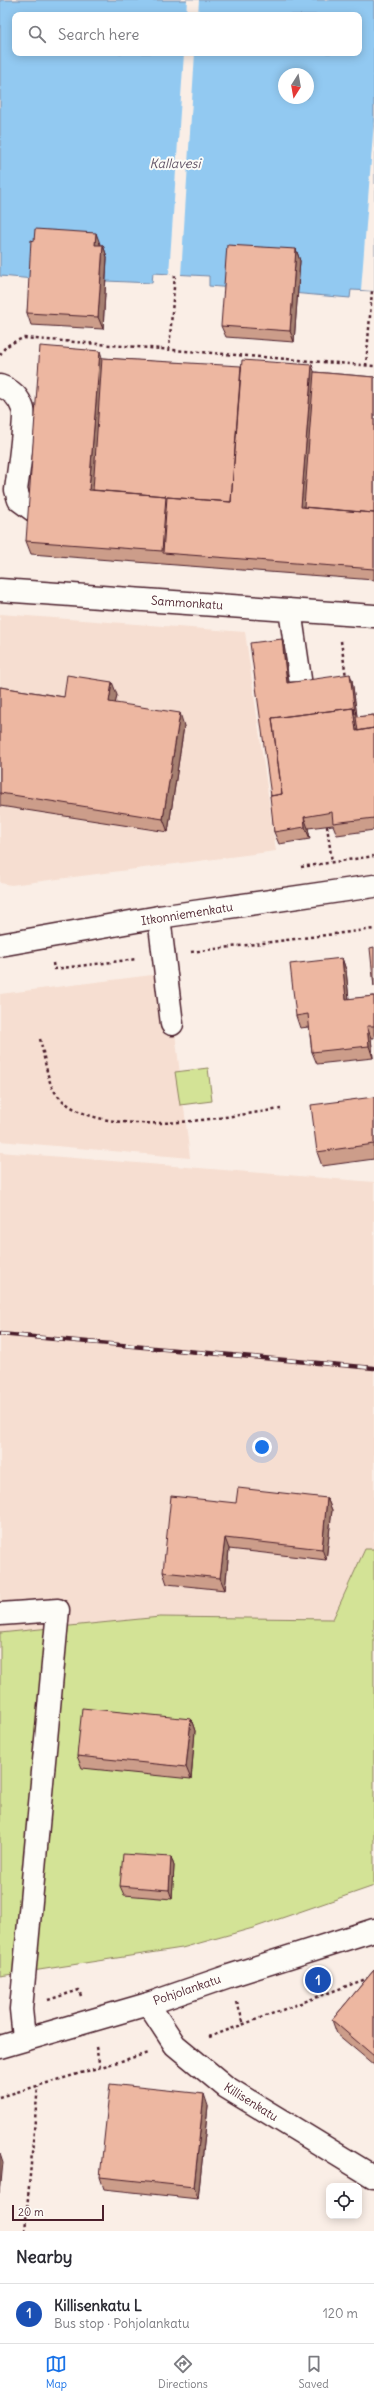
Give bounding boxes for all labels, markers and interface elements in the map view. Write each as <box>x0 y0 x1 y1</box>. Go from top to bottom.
search box <box>12 12 362 56</box>
icon: search <box>26 23 48 45</box>
text: Search here <box>58 25 139 44</box>
north arrow <box>278 68 314 104</box>
water label: Kallavesi <box>150 155 202 172</box>
street label: Sammonkatu <box>150 593 224 613</box>
street label: Itkonniemenkatu <box>140 899 234 928</box>
your location <box>252 1437 272 1457</box>
pin: 1 <box>305 1965 331 1995</box>
street label: Pohjolankatu <box>151 1971 223 2008</box>
street label: Killisenkatu <box>221 2079 281 2124</box>
map controls <box>326 2183 362 2219</box>
button: locate <box>326 2183 362 2219</box>
scale bar <box>12 2203 104 2222</box>
text: 20 m <box>18 2205 44 2219</box>
text: Nearby <box>16 2246 72 2268</box>
text: Killisenkatu L <box>54 2296 142 2315</box>
text: 1 <box>26 2305 32 2322</box>
text: 120 m <box>323 2305 358 2322</box>
text: Bus stop · Pohjolankatu <box>54 2315 190 2332</box>
tab: Map <box>45 2353 67 2391</box>
tab: Directions <box>158 2353 208 2391</box>
tab: Saved <box>298 2353 329 2391</box>

